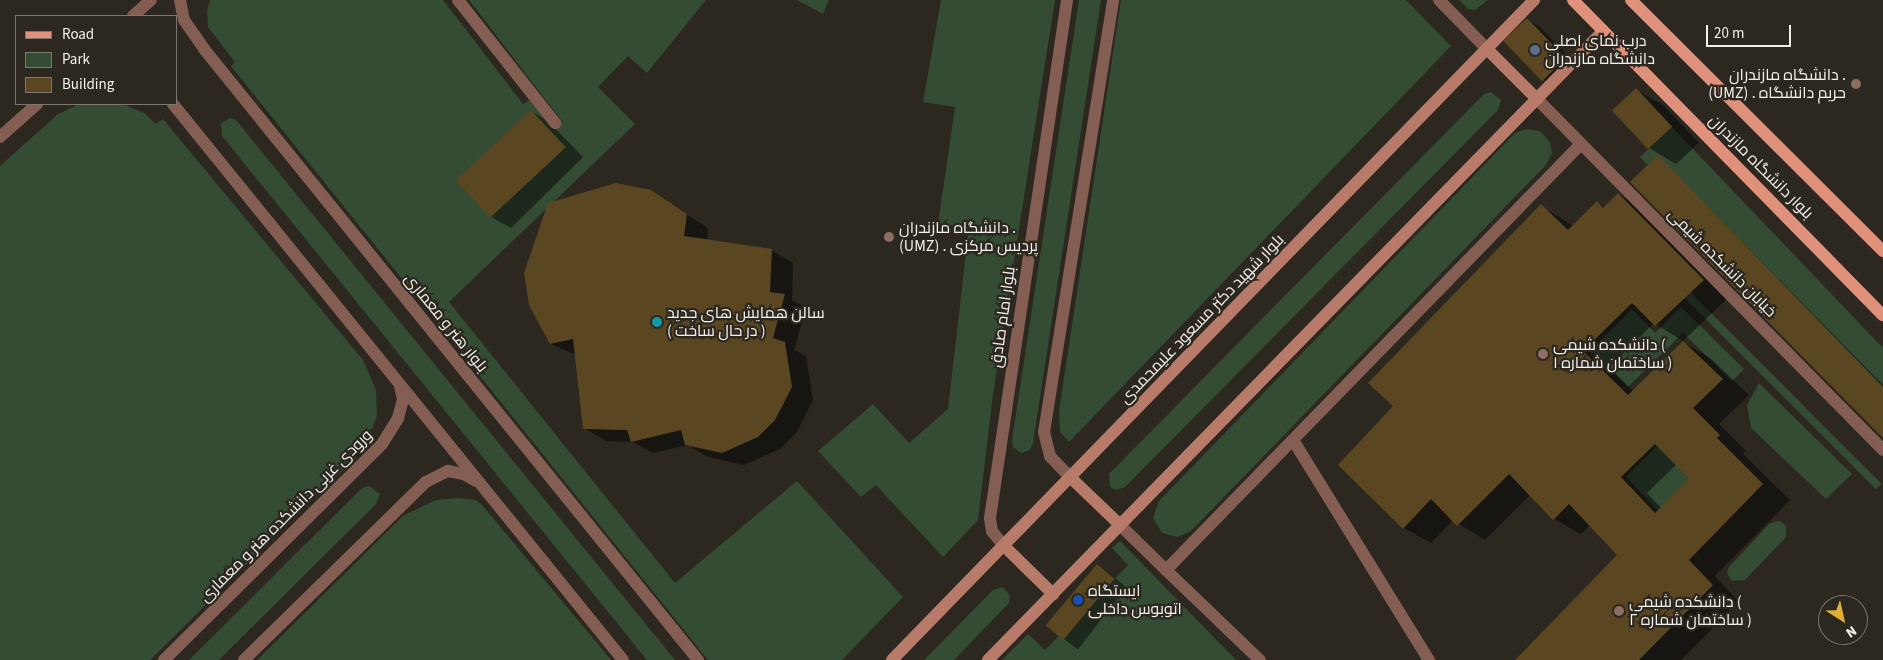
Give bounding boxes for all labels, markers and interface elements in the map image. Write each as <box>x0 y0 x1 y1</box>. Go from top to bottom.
legend <box>15 15 178 105</box>
scale bar <box>1708 15 1793 47</box>
text: 20 m <box>1714 23 1744 44</box>
text: Road <box>62 24 94 45</box>
place label: درب نمای اصلی دانشگاه مازندران <box>1545 31 1655 69</box>
marker: درب نمای اصلی دانشگاه مازندران <box>1529 44 1541 56</box>
text: Park <box>62 49 90 70</box>
place label: دانشگاه مازندران . (UMZ) . حریم دانشگاه <box>1708 65 1846 103</box>
text: Building <box>62 74 114 95</box>
marker: دانشگاه مازندران . (UMZ) . حریم دانشگاه <box>1850 78 1862 90</box>
street label: بلوار دانشگاه مازندران <box>1705 111 1817 223</box>
street label: خیابان دانشکده شیمی <box>1664 205 1780 321</box>
place label: دانشگاه مازندران . (UMZ) . پردیس مرکزی <box>899 218 1038 256</box>
street label: بلوار شهید دکتر مسعود علیمحمدی <box>1116 230 1288 408</box>
marker: دانشگاه مازندران . (UMZ) . پردیس مرکزی <box>883 231 895 243</box>
street label: بلوار امام صادق <box>986 265 1020 369</box>
street label: بلوار هنر و معماری <box>400 270 492 376</box>
place label: سالن همایش های جدید ( در حال ساخت ) <box>667 303 825 341</box>
marker: سالن همایش های جدید ( در حال ساخت ) <box>651 316 663 328</box>
place label: دانشکده شیمی ( ساختمان شماره ۱ ) <box>1553 335 1672 373</box>
marker: دانشکده شیمی ( ساختمان شماره ۱ ) <box>1537 348 1549 360</box>
street label: ورودی غربی دانشکده هنر و معماری <box>196 426 376 606</box>
place label: ایستگاه اتوبوس داخلی <box>1088 581 1182 619</box>
place label: دانشکده شیمی ( ساختمان شماره ۲ ) <box>1629 592 1752 630</box>
marker: ایستگاه اتوبوس داخلی <box>1072 594 1084 606</box>
north arrow <box>1818 595 1868 645</box>
marker: دانشکده شیمی ( ساختمان شماره ۲ ) <box>1613 605 1625 617</box>
text: N <box>1841 621 1861 642</box>

